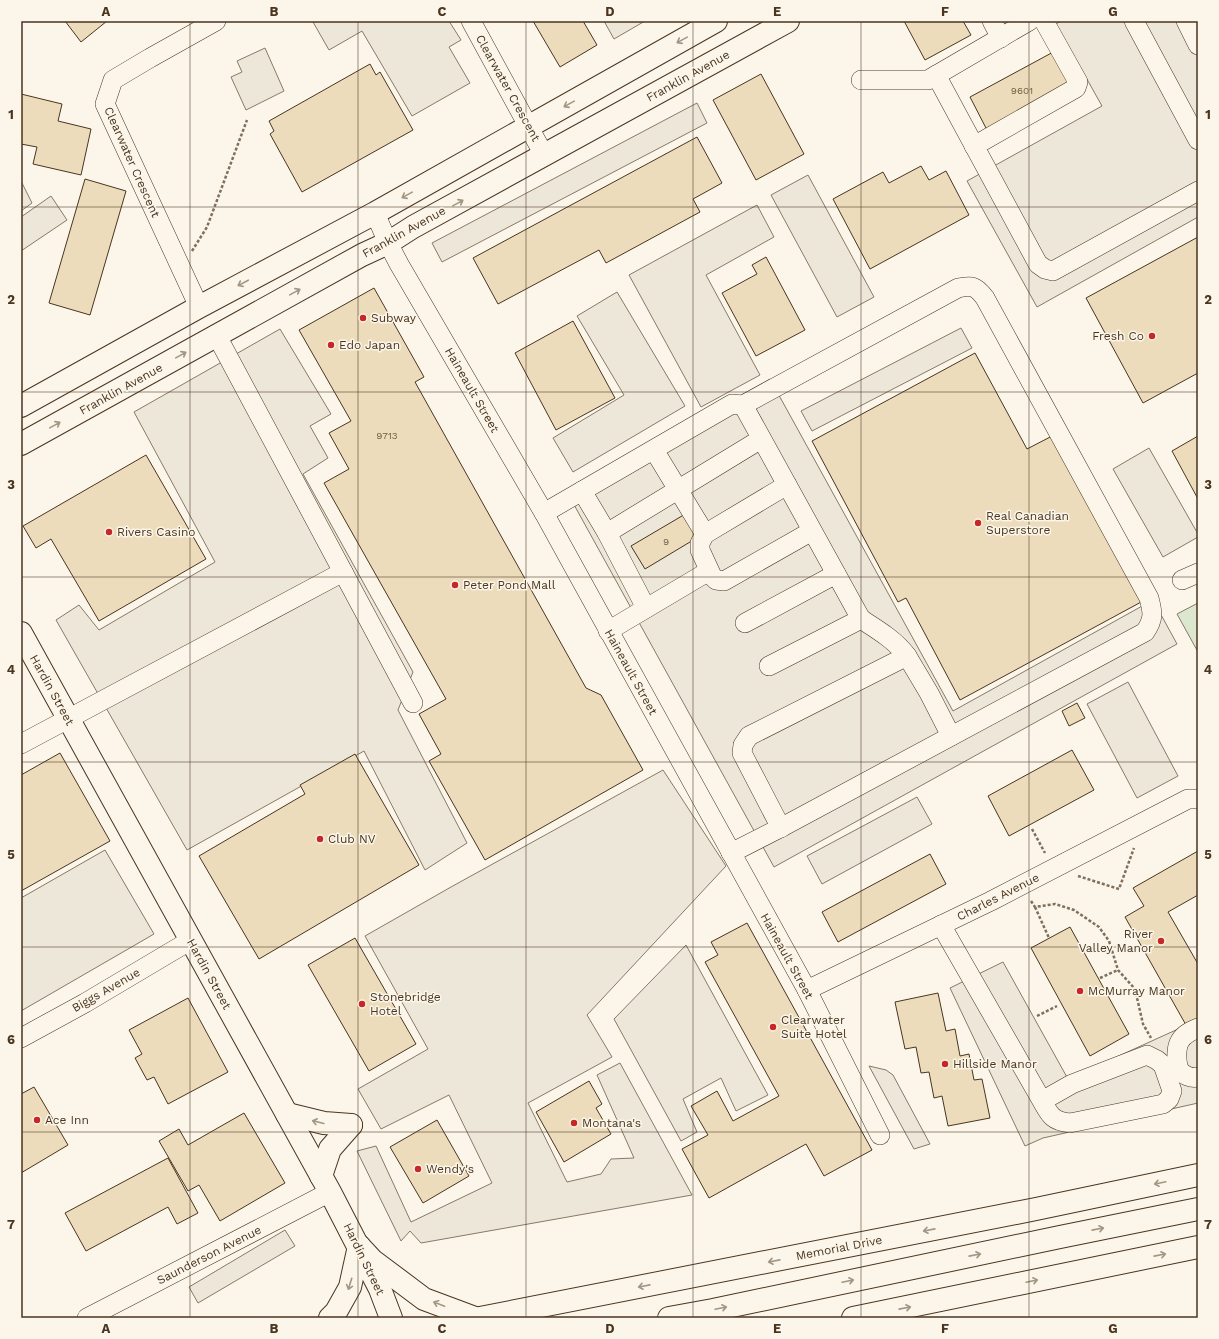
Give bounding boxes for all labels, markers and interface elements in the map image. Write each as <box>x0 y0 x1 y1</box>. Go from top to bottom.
text: A <box>102 4 111 19</box>
text: B <box>270 4 279 19</box>
text: C <box>438 4 447 19</box>
text: D <box>605 4 615 19</box>
text: E <box>773 4 781 19</box>
text: F <box>941 4 949 19</box>
text: G <box>1108 4 1118 19</box>
street label: Clearwater Crescent <box>473 32 543 144</box>
one-way arrow <box>676 37 688 45</box>
street label: Franklin Avenue <box>644 47 732 105</box>
house number: 9601 <box>1011 85 1033 96</box>
one-way arrow <box>563 100 575 108</box>
street label: Clearwater Crescent <box>101 104 163 220</box>
text: 1 <box>8 107 14 122</box>
text: 1 <box>1205 107 1211 122</box>
one-way arrow <box>401 192 413 200</box>
one-way arrow <box>452 198 464 206</box>
street label: Franklin Avenue <box>360 203 448 261</box>
one-way arrow <box>237 280 249 288</box>
one-way arrow <box>289 288 301 296</box>
text: 2 <box>7 292 15 307</box>
text: 2 <box>1204 292 1212 307</box>
place label: Subway <box>371 311 417 325</box>
marker: Subway <box>358 313 368 323</box>
place label: Fresh Co <box>1092 329 1144 343</box>
marker: Fresh Co <box>1147 331 1157 341</box>
place label: Edo Japan <box>339 338 400 352</box>
marker: Edo Japan <box>326 340 336 350</box>
street label: Haineault Street <box>442 345 502 435</box>
one-way arrow <box>175 351 187 359</box>
street label: Franklin Avenue <box>77 360 165 418</box>
one-way arrow <box>49 420 61 428</box>
house number: 9713 <box>376 430 398 441</box>
text: 3 <box>7 477 15 492</box>
text: 3 <box>1204 477 1212 492</box>
place label: Real Canadian Superstore <box>986 509 1069 537</box>
marker: Real Canadian Superstore <box>973 518 983 528</box>
place label: Rivers Casino <box>117 525 196 539</box>
marker: Rivers Casino <box>104 527 114 537</box>
house number: 9 <box>663 536 669 547</box>
place label: Peter Pond Mall <box>463 578 556 592</box>
marker: Peter Pond Mall <box>450 580 460 590</box>
street label: Haineault Street <box>602 627 660 717</box>
street label: Hardin Street <box>27 652 77 728</box>
text: 4 <box>7 662 16 677</box>
text: 4 <box>1204 662 1213 677</box>
place label: Club NV <box>328 832 376 846</box>
marker: Club NV <box>315 834 325 844</box>
text: 5 <box>7 847 15 862</box>
text: 5 <box>1204 847 1212 862</box>
street label: Charles Avenue <box>955 870 1041 924</box>
street label: Haineault Street <box>758 911 816 1001</box>
place label: River Valley Manor <box>1079 927 1153 955</box>
street label: Hardin Street <box>184 936 234 1012</box>
marker: River Valley Manor <box>1156 936 1166 946</box>
street label: Biggs Avenue <box>70 965 143 1015</box>
place label: McMurray Manor <box>1088 984 1185 998</box>
marker: McMurray Manor <box>1075 986 1085 996</box>
place label: Stonebridge Hotel <box>370 990 441 1018</box>
marker: Stonebridge Hotel <box>357 999 367 1009</box>
place label: Clearwater Suite Hotel <box>781 1013 847 1041</box>
marker: Clearwater Suite Hotel <box>768 1022 778 1032</box>
text: 6 <box>7 1032 15 1047</box>
text: 6 <box>1204 1032 1212 1047</box>
place label: Hillside Manor <box>953 1057 1037 1071</box>
marker: Hillside Manor <box>940 1059 950 1069</box>
place label: Ace Inn <box>45 1113 89 1127</box>
marker: Ace Inn <box>32 1115 42 1125</box>
place label: Montana's <box>582 1116 641 1130</box>
one-way arrow <box>312 1117 325 1125</box>
marker: Montana's <box>569 1118 579 1128</box>
place label: Wendy's <box>426 1162 474 1176</box>
marker: Wendy's <box>413 1164 423 1174</box>
one-way arrow <box>1154 1180 1167 1188</box>
text: 7 <box>7 1217 15 1232</box>
text: 7 <box>1204 1217 1212 1232</box>
street label: Hardin Street <box>340 1221 388 1297</box>
street label: Saunderson Avenue <box>154 1223 264 1287</box>
one-way arrow <box>1091 1225 1104 1233</box>
one-way arrow <box>923 1227 936 1235</box>
street label: Memorial Drive <box>795 1233 883 1263</box>
one-way arrow <box>969 1251 982 1259</box>
one-way arrow <box>1153 1251 1166 1259</box>
one-way arrow <box>768 1257 781 1265</box>
one-way arrow <box>841 1277 854 1285</box>
one-way arrow <box>1026 1277 1039 1285</box>
one-way arrow <box>346 1278 353 1291</box>
one-way arrow <box>638 1282 651 1290</box>
one-way arrow <box>433 1300 445 1308</box>
one-way arrow <box>898 1303 911 1311</box>
one-way arrow <box>714 1304 727 1312</box>
text: A <box>102 1321 111 1336</box>
text: B <box>270 1321 279 1336</box>
text: C <box>438 1321 447 1336</box>
text: D <box>605 1321 615 1336</box>
text: E <box>773 1321 781 1336</box>
text: F <box>941 1321 949 1336</box>
text: G <box>1108 1321 1118 1336</box>

